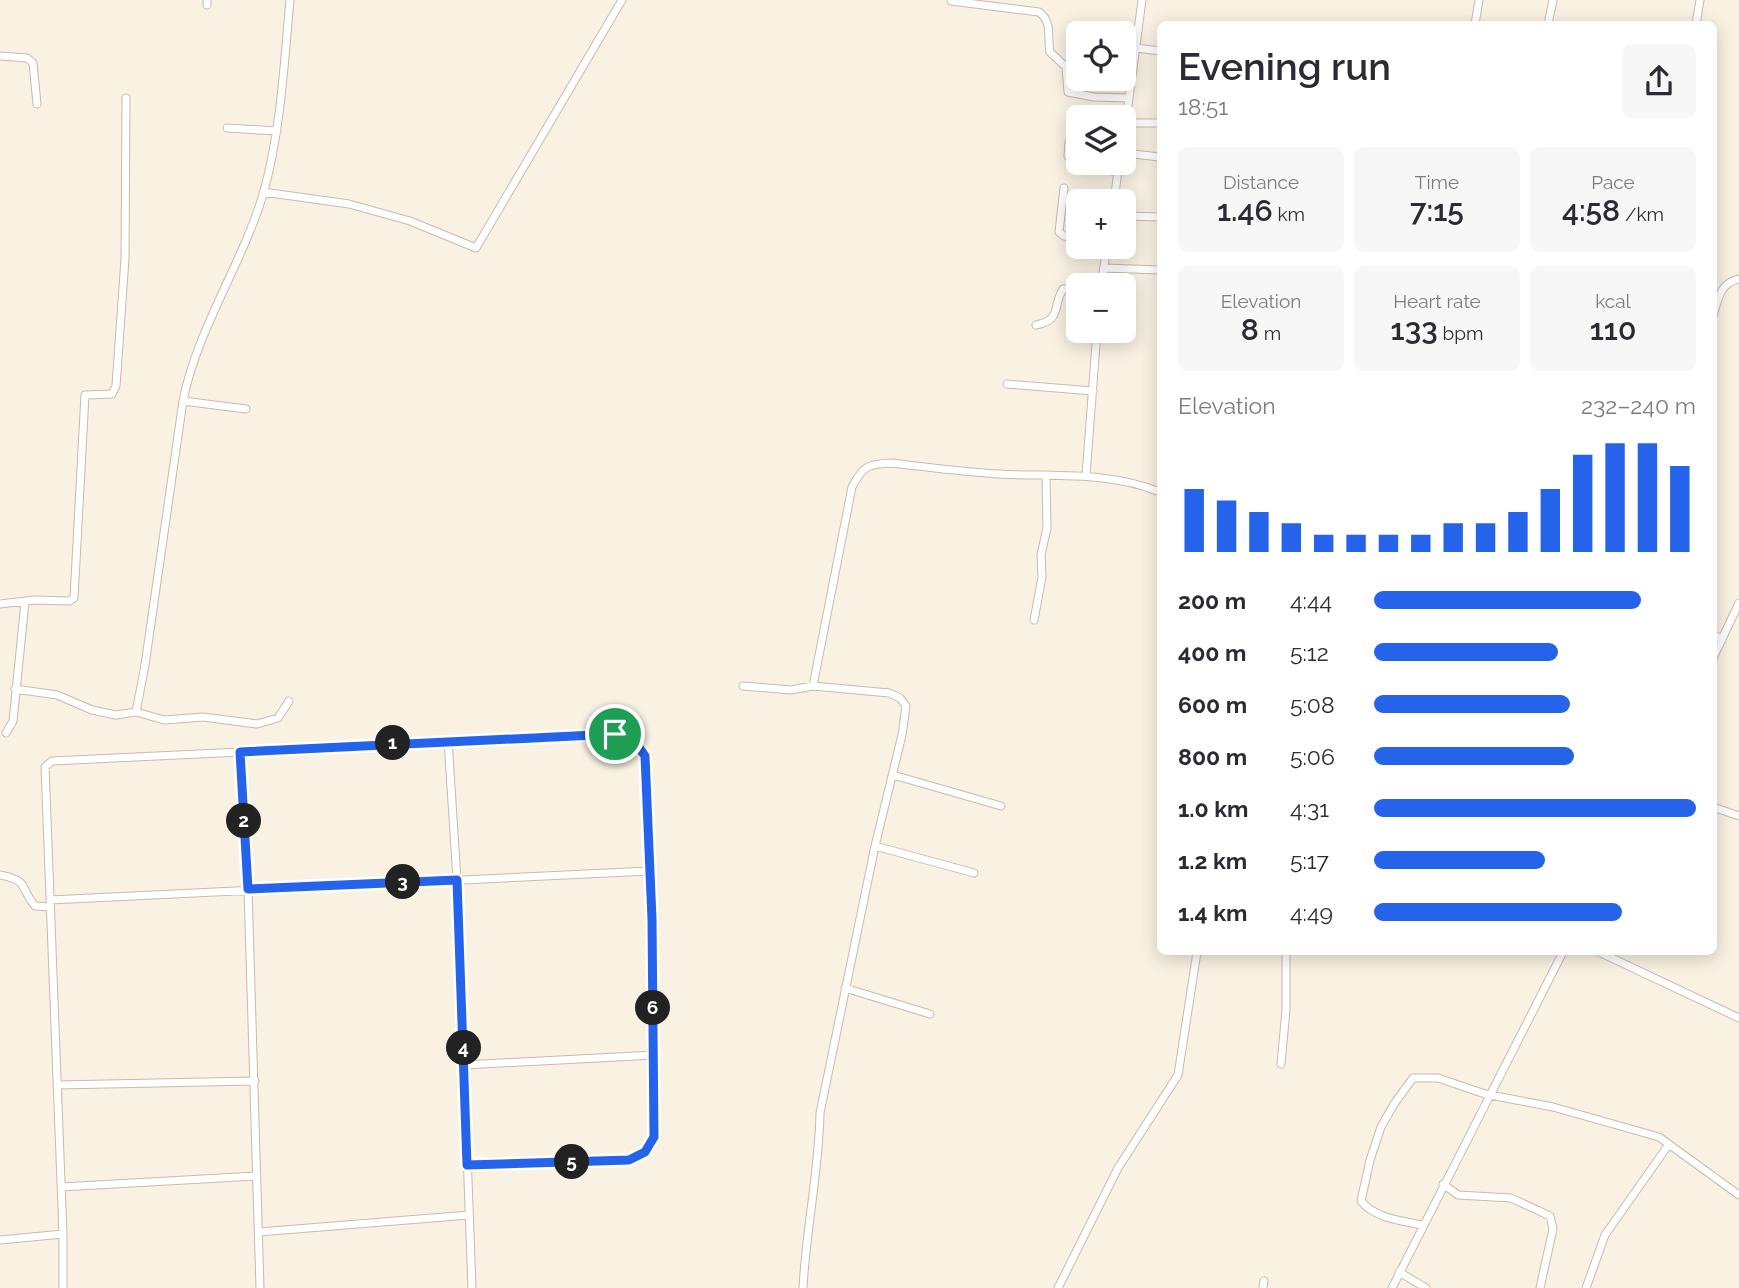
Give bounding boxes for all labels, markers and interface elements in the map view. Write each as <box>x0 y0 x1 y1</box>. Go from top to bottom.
map controls <box>1066 21 1136 343</box>
button: locate <box>1066 21 1136 91</box>
text: Evening run <box>1178 44 1391 89</box>
button: share <box>1622 44 1696 118</box>
text: 18:51 <box>1178 93 1228 120</box>
button: layers <box>1066 105 1136 175</box>
text: Distance <box>1223 171 1299 193</box>
text: Time <box>1415 171 1459 193</box>
text: Pace <box>1591 171 1635 193</box>
button: + <box>1066 189 1136 259</box>
text: 1.46 <box>1217 193 1273 228</box>
text: 7:15 <box>1410 193 1464 228</box>
text: 4:58 <box>1562 193 1620 228</box>
text: km <box>1273 203 1305 225</box>
text: /km <box>1620 203 1664 225</box>
button: − <box>1066 273 1136 343</box>
text: Elevation <box>1221 290 1301 312</box>
text: Heart rate <box>1393 290 1481 312</box>
text: kcal <box>1595 290 1631 312</box>
text: 8 <box>1241 312 1259 347</box>
text: 133 <box>1391 312 1438 347</box>
text: 110 <box>1590 312 1636 347</box>
text: m <box>1259 322 1281 344</box>
text: bpm <box>1438 322 1483 344</box>
text: Elevation <box>1178 392 1276 419</box>
text: 232–240 m <box>1581 392 1696 419</box>
text: 200 m <box>1178 587 1246 614</box>
text: 4:44 <box>1290 587 1332 614</box>
text: 400 m <box>1178 639 1246 666</box>
text: 5:12 <box>1290 639 1329 666</box>
text: 600 m <box>1178 691 1247 718</box>
text: 5:08 <box>1290 691 1335 718</box>
pin <box>585 704 645 764</box>
icon: arrive <box>596 715 634 753</box>
pin: 1 <box>376 726 410 760</box>
text: 1 <box>388 731 397 753</box>
text: 800 m <box>1178 743 1247 770</box>
text: 5:06 <box>1290 743 1335 770</box>
text: 1.0 km <box>1178 795 1248 822</box>
text: 4:31 <box>1290 795 1329 822</box>
pin: 2 <box>226 804 262 838</box>
text: 2 <box>238 809 249 831</box>
text: 1.2 km <box>1178 847 1247 874</box>
text: 5:17 <box>1290 847 1329 874</box>
pin: 3 <box>386 864 420 900</box>
text: 3 <box>397 870 408 892</box>
text: 1.4 km <box>1178 899 1247 926</box>
text: 4:49 <box>1290 899 1333 926</box>
pin: 6 <box>636 990 670 1026</box>
text: 6 <box>647 996 658 1018</box>
pin: 4 <box>447 1030 482 1066</box>
text: 4 <box>458 1036 469 1058</box>
pin: 5 <box>554 1144 590 1180</box>
text: 5 <box>566 1150 577 1172</box>

